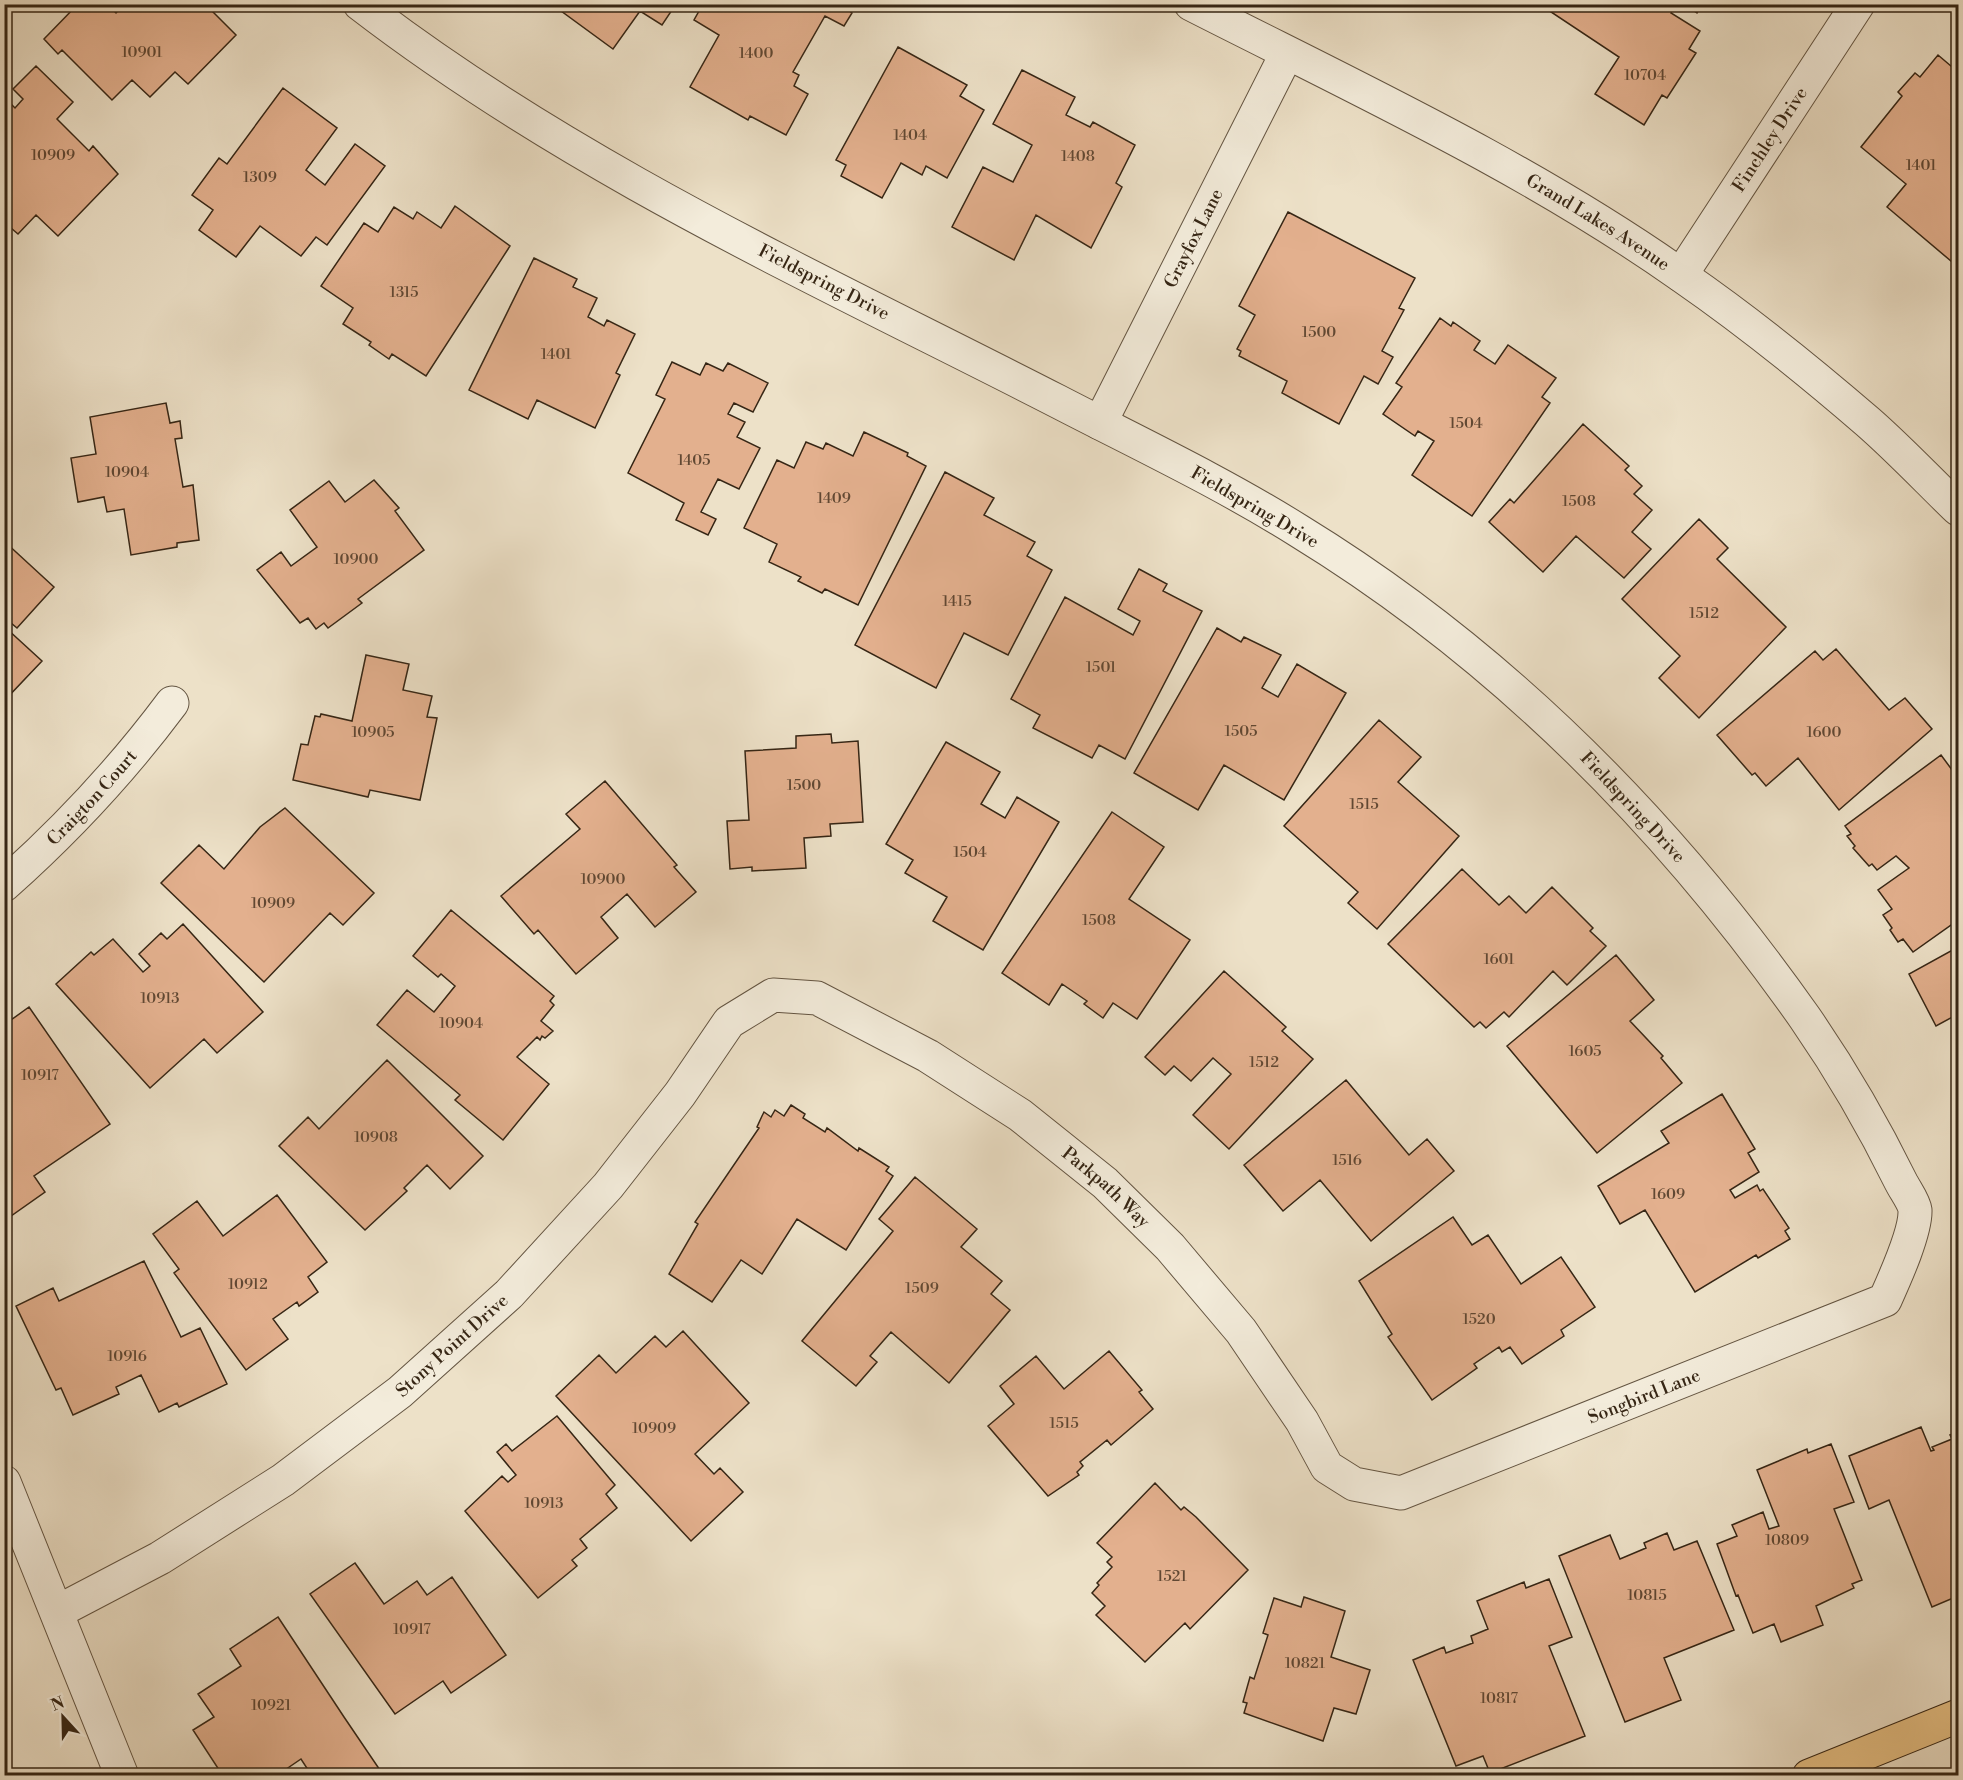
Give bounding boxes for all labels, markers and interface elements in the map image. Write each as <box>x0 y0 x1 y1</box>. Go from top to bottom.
house number: 10901 <box>122 43 163 62</box>
house number: 1400 <box>739 44 773 63</box>
house number: 10704 <box>1624 66 1666 85</box>
street label: Finchley Drive <box>1727 83 1813 196</box>
house number: 1404 <box>893 126 927 145</box>
house number: 10909 <box>31 146 75 165</box>
house number: 1408 <box>1061 147 1095 166</box>
house number: 1401 <box>1906 156 1937 175</box>
house number: 1309 <box>243 168 277 187</box>
street label: Grand Lakes Avenue <box>1522 169 1674 276</box>
street label: Grayfox Lane <box>1159 185 1229 292</box>
street label: Fieldspring Drive <box>754 239 893 325</box>
house number: 1315 <box>389 283 419 302</box>
house number: 1500 <box>1302 323 1336 342</box>
house number: 1401 <box>541 345 572 364</box>
house number: 1504 <box>1449 414 1483 433</box>
house number: 1405 <box>677 451 711 470</box>
street label: Fieldspring Drive <box>1187 461 1323 553</box>
house number: 10904 <box>105 463 149 482</box>
house number: 1409 <box>817 489 851 508</box>
house number: 1508 <box>1562 492 1596 511</box>
house number: 10900 <box>334 550 379 569</box>
house number: 1415 <box>942 592 972 611</box>
house number: 1512 <box>1689 604 1719 623</box>
house number: 1501 <box>1086 658 1117 677</box>
house number: 1505 <box>1225 722 1257 741</box>
house number: 10905 <box>351 723 395 742</box>
house number: 1600 <box>1807 723 1842 742</box>
street label: Craigton Court <box>42 745 143 851</box>
street label: Fieldspring Drive <box>1575 747 1690 868</box>
house number: 1500 <box>787 776 821 795</box>
house number: 1515 <box>1349 795 1379 814</box>
house number: 1504 <box>953 843 987 862</box>
house number: 10900 <box>581 870 626 889</box>
house number: 10909 <box>251 894 295 913</box>
house number: 1508 <box>1082 911 1116 930</box>
house number: 1601 <box>1484 950 1515 969</box>
house number: 10913 <box>140 989 180 1008</box>
house number: 10904 <box>439 1014 483 1033</box>
house number: 1605 <box>1568 1042 1602 1061</box>
house number: 1512 <box>1249 1053 1279 1072</box>
house number: 10917 <box>21 1066 59 1085</box>
house number: 10908 <box>354 1128 398 1147</box>
street label: Parkpath Way <box>1057 1142 1155 1233</box>
house number: 1516 <box>1332 1151 1362 1170</box>
house number: 1609 <box>1651 1185 1685 1204</box>
house number: 10912 <box>228 1275 268 1294</box>
house number: 1509 <box>905 1279 939 1298</box>
street label: Stony Point Drive <box>391 1289 513 1402</box>
house number: 1520 <box>1462 1310 1496 1329</box>
house number: 10916 <box>107 1347 147 1366</box>
street label: Songbird Lane <box>1584 1364 1704 1429</box>
house number: 1515 <box>1049 1414 1079 1433</box>
house number: 10909 <box>632 1419 676 1438</box>
house number: 10913 <box>524 1494 564 1513</box>
house number: 10809 <box>1765 1531 1809 1550</box>
house number: 1521 <box>1157 1567 1187 1586</box>
house number: 10815 <box>1627 1586 1667 1605</box>
house number: 10917 <box>393 1620 431 1639</box>
house number: 10821 <box>1285 1654 1326 1673</box>
north arrow <box>33 1687 93 1747</box>
house number: 10817 <box>1480 1689 1518 1708</box>
text: N <box>48 1692 68 1716</box>
house number: 10921 <box>251 1696 292 1715</box>

